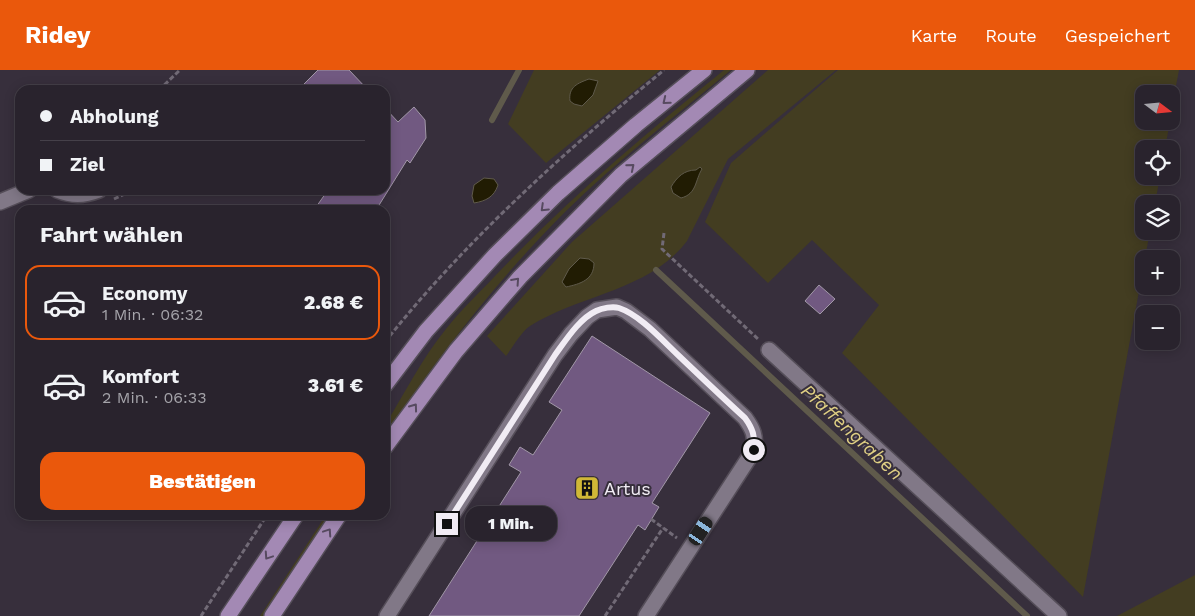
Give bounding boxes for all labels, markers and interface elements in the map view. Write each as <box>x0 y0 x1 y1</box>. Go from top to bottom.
text: Ridey <box>25 21 91 49</box>
text: Karte <box>911 25 957 46</box>
text: Route <box>985 25 1037 46</box>
text: Gespeichert <box>1065 25 1170 46</box>
north arrow <box>1135 85 1180 130</box>
map controls <box>1135 85 1180 350</box>
one-way arrow <box>663 95 672 103</box>
text: Abholung <box>70 105 158 128</box>
button: locate <box>1135 140 1180 185</box>
text: Ziel <box>70 153 105 176</box>
one-way arrow <box>626 163 635 172</box>
button: layers <box>1135 195 1180 240</box>
one-way arrow <box>540 202 549 211</box>
text: Fahrt wählen <box>40 222 183 247</box>
button: + <box>1135 250 1180 295</box>
one-way arrow <box>511 278 520 287</box>
icon: car <box>42 280 87 325</box>
text: Economy <box>102 282 187 305</box>
text: 2.68 € <box>304 291 363 314</box>
text: 1 Min. · 06:32 <box>102 305 203 324</box>
button: − <box>1135 305 1180 350</box>
icon: car <box>42 363 87 408</box>
text: Komfort <box>102 365 179 388</box>
text: 3.61 € <box>308 374 363 397</box>
water label: Pfaffengraben <box>796 379 908 485</box>
text: 2 Min. · 06:33 <box>102 388 206 407</box>
one-way arrow <box>408 403 417 413</box>
route start <box>743 439 765 461</box>
button: Bestätigen <box>40 452 365 510</box>
building icon: Artus <box>574 475 600 501</box>
place label: Artus <box>604 478 651 499</box>
callout: 1 Min. <box>464 506 557 542</box>
route end <box>436 513 458 535</box>
text: 1 Min. <box>488 514 534 533</box>
car <box>686 514 715 548</box>
one-way arrow <box>322 528 331 537</box>
one-way arrow <box>265 550 275 559</box>

